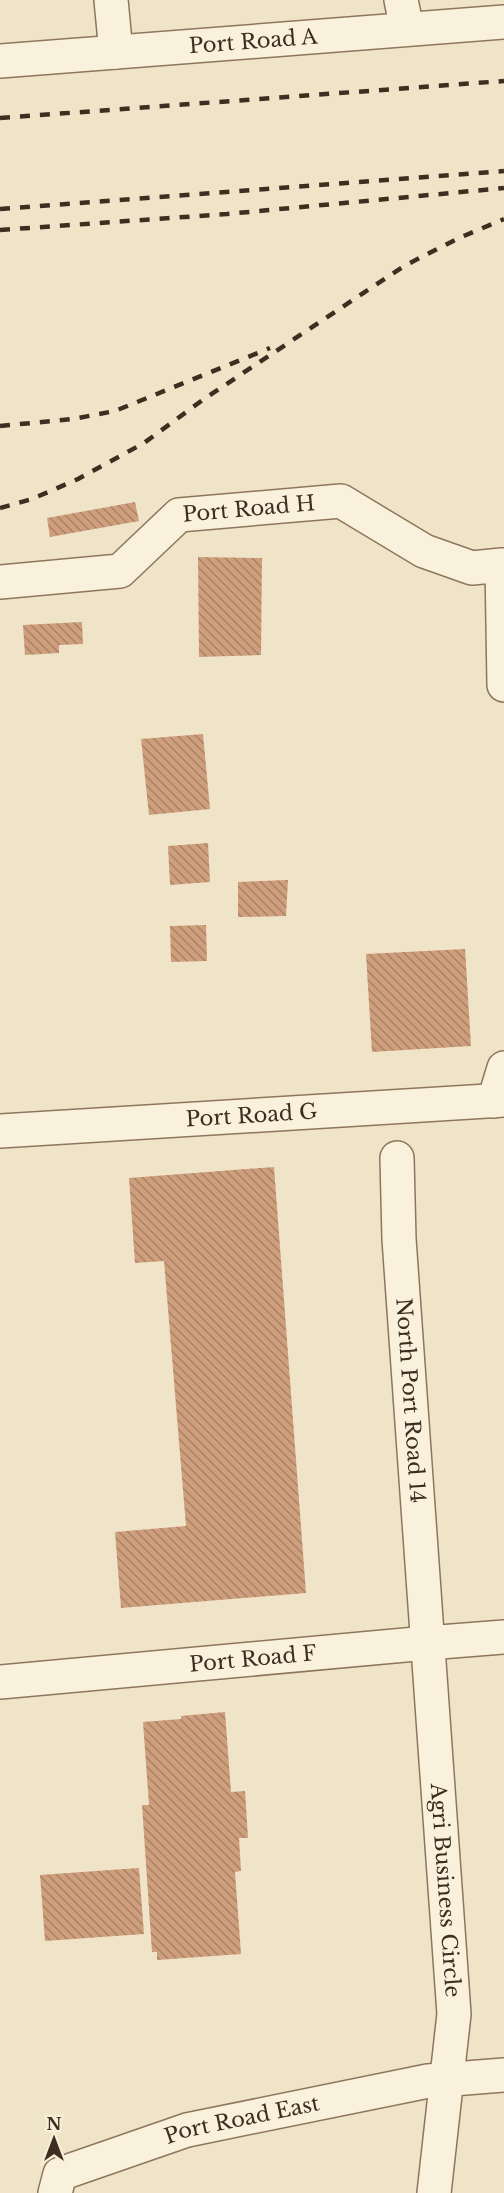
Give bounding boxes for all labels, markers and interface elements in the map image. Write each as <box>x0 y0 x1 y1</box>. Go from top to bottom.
street label: Port Road A <box>188 23 319 59</box>
street label: Port Road H <box>182 490 316 528</box>
street label: Port Road G <box>185 1099 318 1133</box>
street label: North Port Road 14 <box>390 1297 431 1504</box>
street label: Port Road F <box>188 1640 318 1678</box>
street label: Agri Business Circle <box>425 1781 466 1998</box>
street label: Port Road East <box>161 2090 322 2150</box>
north arrow <box>24 2109 84 2169</box>
text: N <box>46 2114 62 2134</box>

